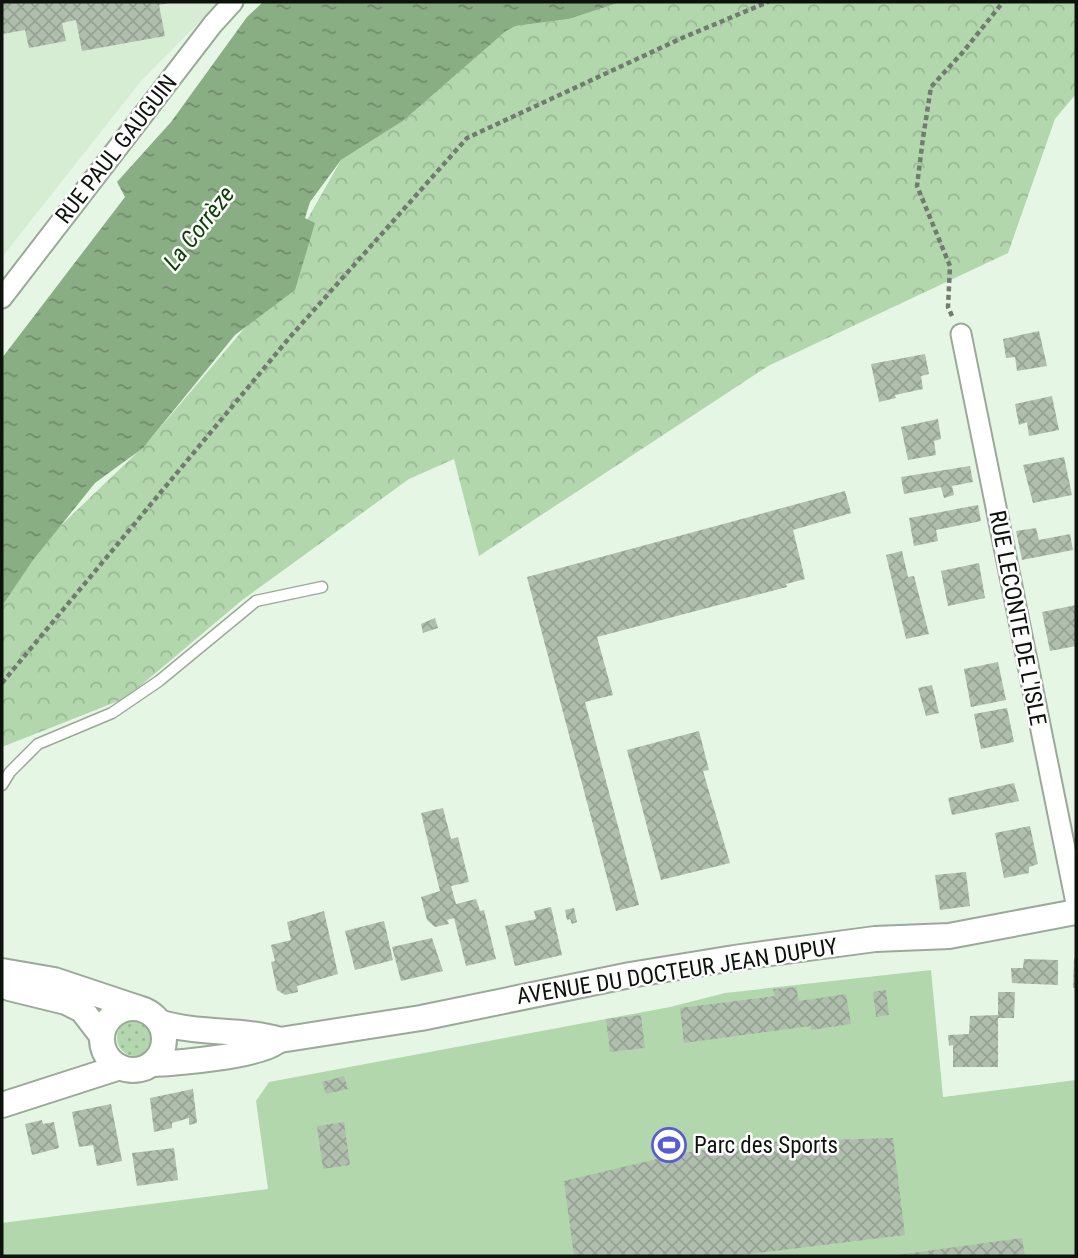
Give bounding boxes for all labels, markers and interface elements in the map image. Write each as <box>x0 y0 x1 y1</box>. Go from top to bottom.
street label: RUE PAUL GAUGUIN <box>50 70 183 229</box>
water label: La Corrèze <box>158 181 240 275</box>
street label: RUE LECONTE DE L'ISLE <box>983 508 1052 728</box>
street label: AVENUE DU DOCTEUR JEAN DUPUY <box>515 933 839 1010</box>
sports icon: Parc des Sports <box>650 1126 688 1164</box>
place label: Parc des Sports <box>694 1132 838 1159</box>

